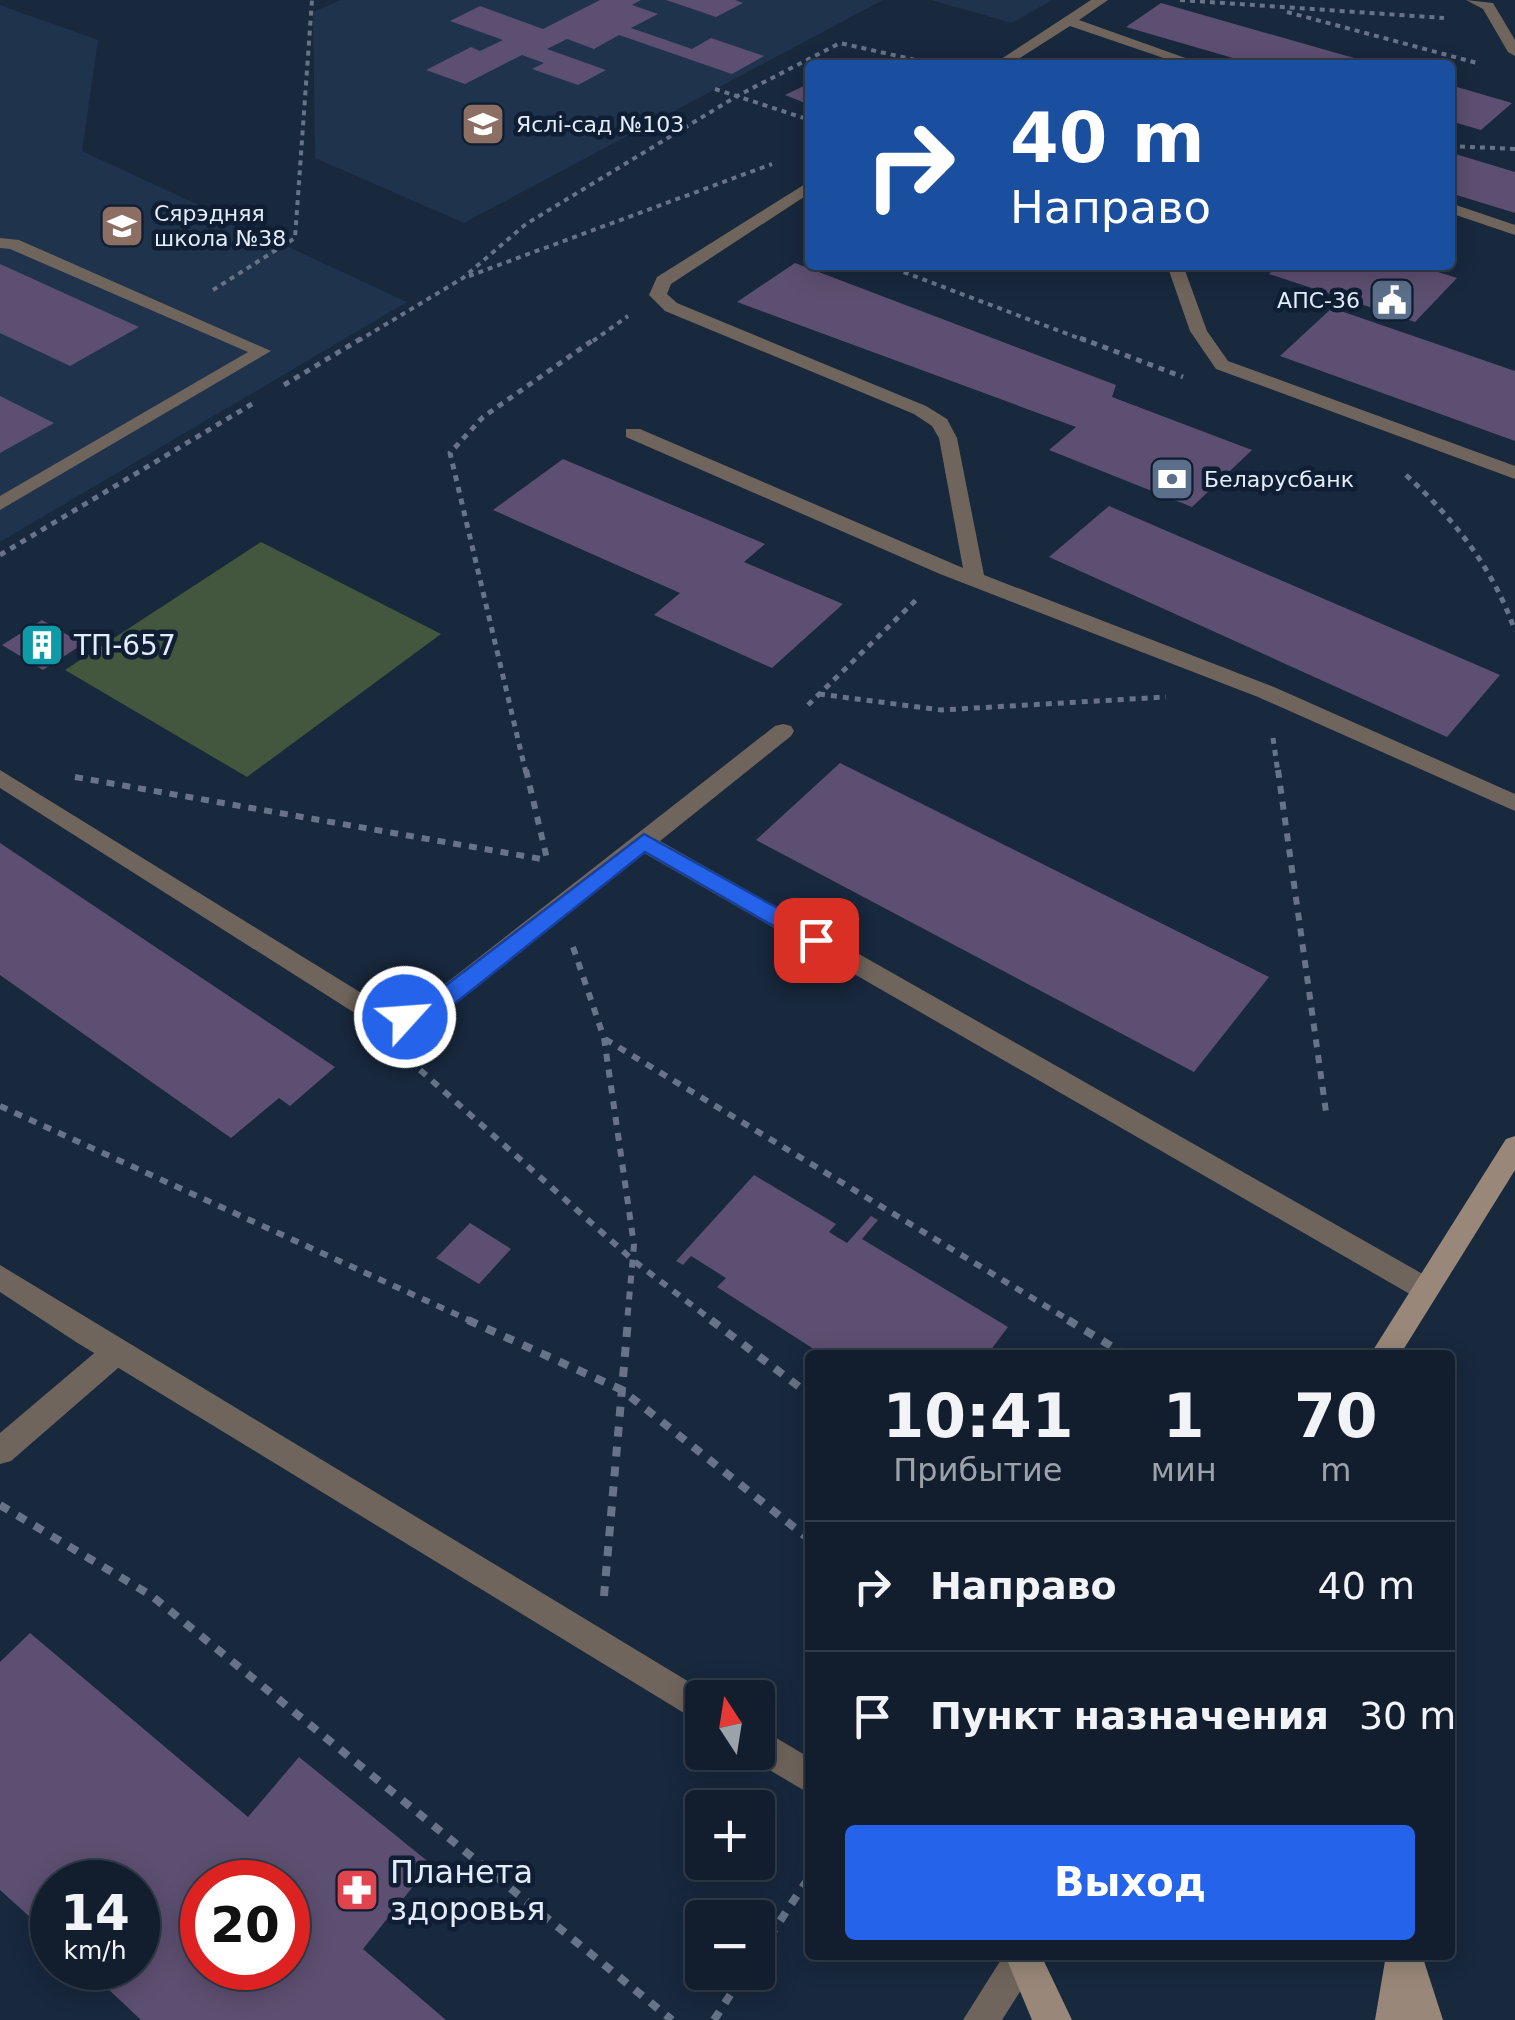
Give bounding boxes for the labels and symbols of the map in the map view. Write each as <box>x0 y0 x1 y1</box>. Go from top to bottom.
school or university icon: Яслі-сад №103 <box>460 101 506 147</box>
place label: Яслі-сад №103 <box>516 112 684 137</box>
place label: Сярэдняя школа №38 <box>154 201 286 251</box>
school or university icon: Сярэдняя школа №38 <box>99 203 145 249</box>
public building icon: АПС-36 <box>1369 277 1415 323</box>
place label: АПС-36 <box>1277 288 1360 313</box>
bank icon: Беларусбанк <box>1149 456 1195 502</box>
place label: Беларусбанк <box>1204 467 1354 492</box>
building icon: ТП-657 <box>19 622 65 668</box>
place label: ТП-657 <box>73 629 176 662</box>
pin <box>774 898 859 983</box>
position arrow <box>353 965 457 1069</box>
north arrow <box>685 1680 775 1770</box>
place label: Планета здоровья <box>390 1853 546 1928</box>
speed limit sign: 20 <box>180 1860 310 1990</box>
pharmacy icon: Планета здоровья <box>334 1867 380 1913</box>

